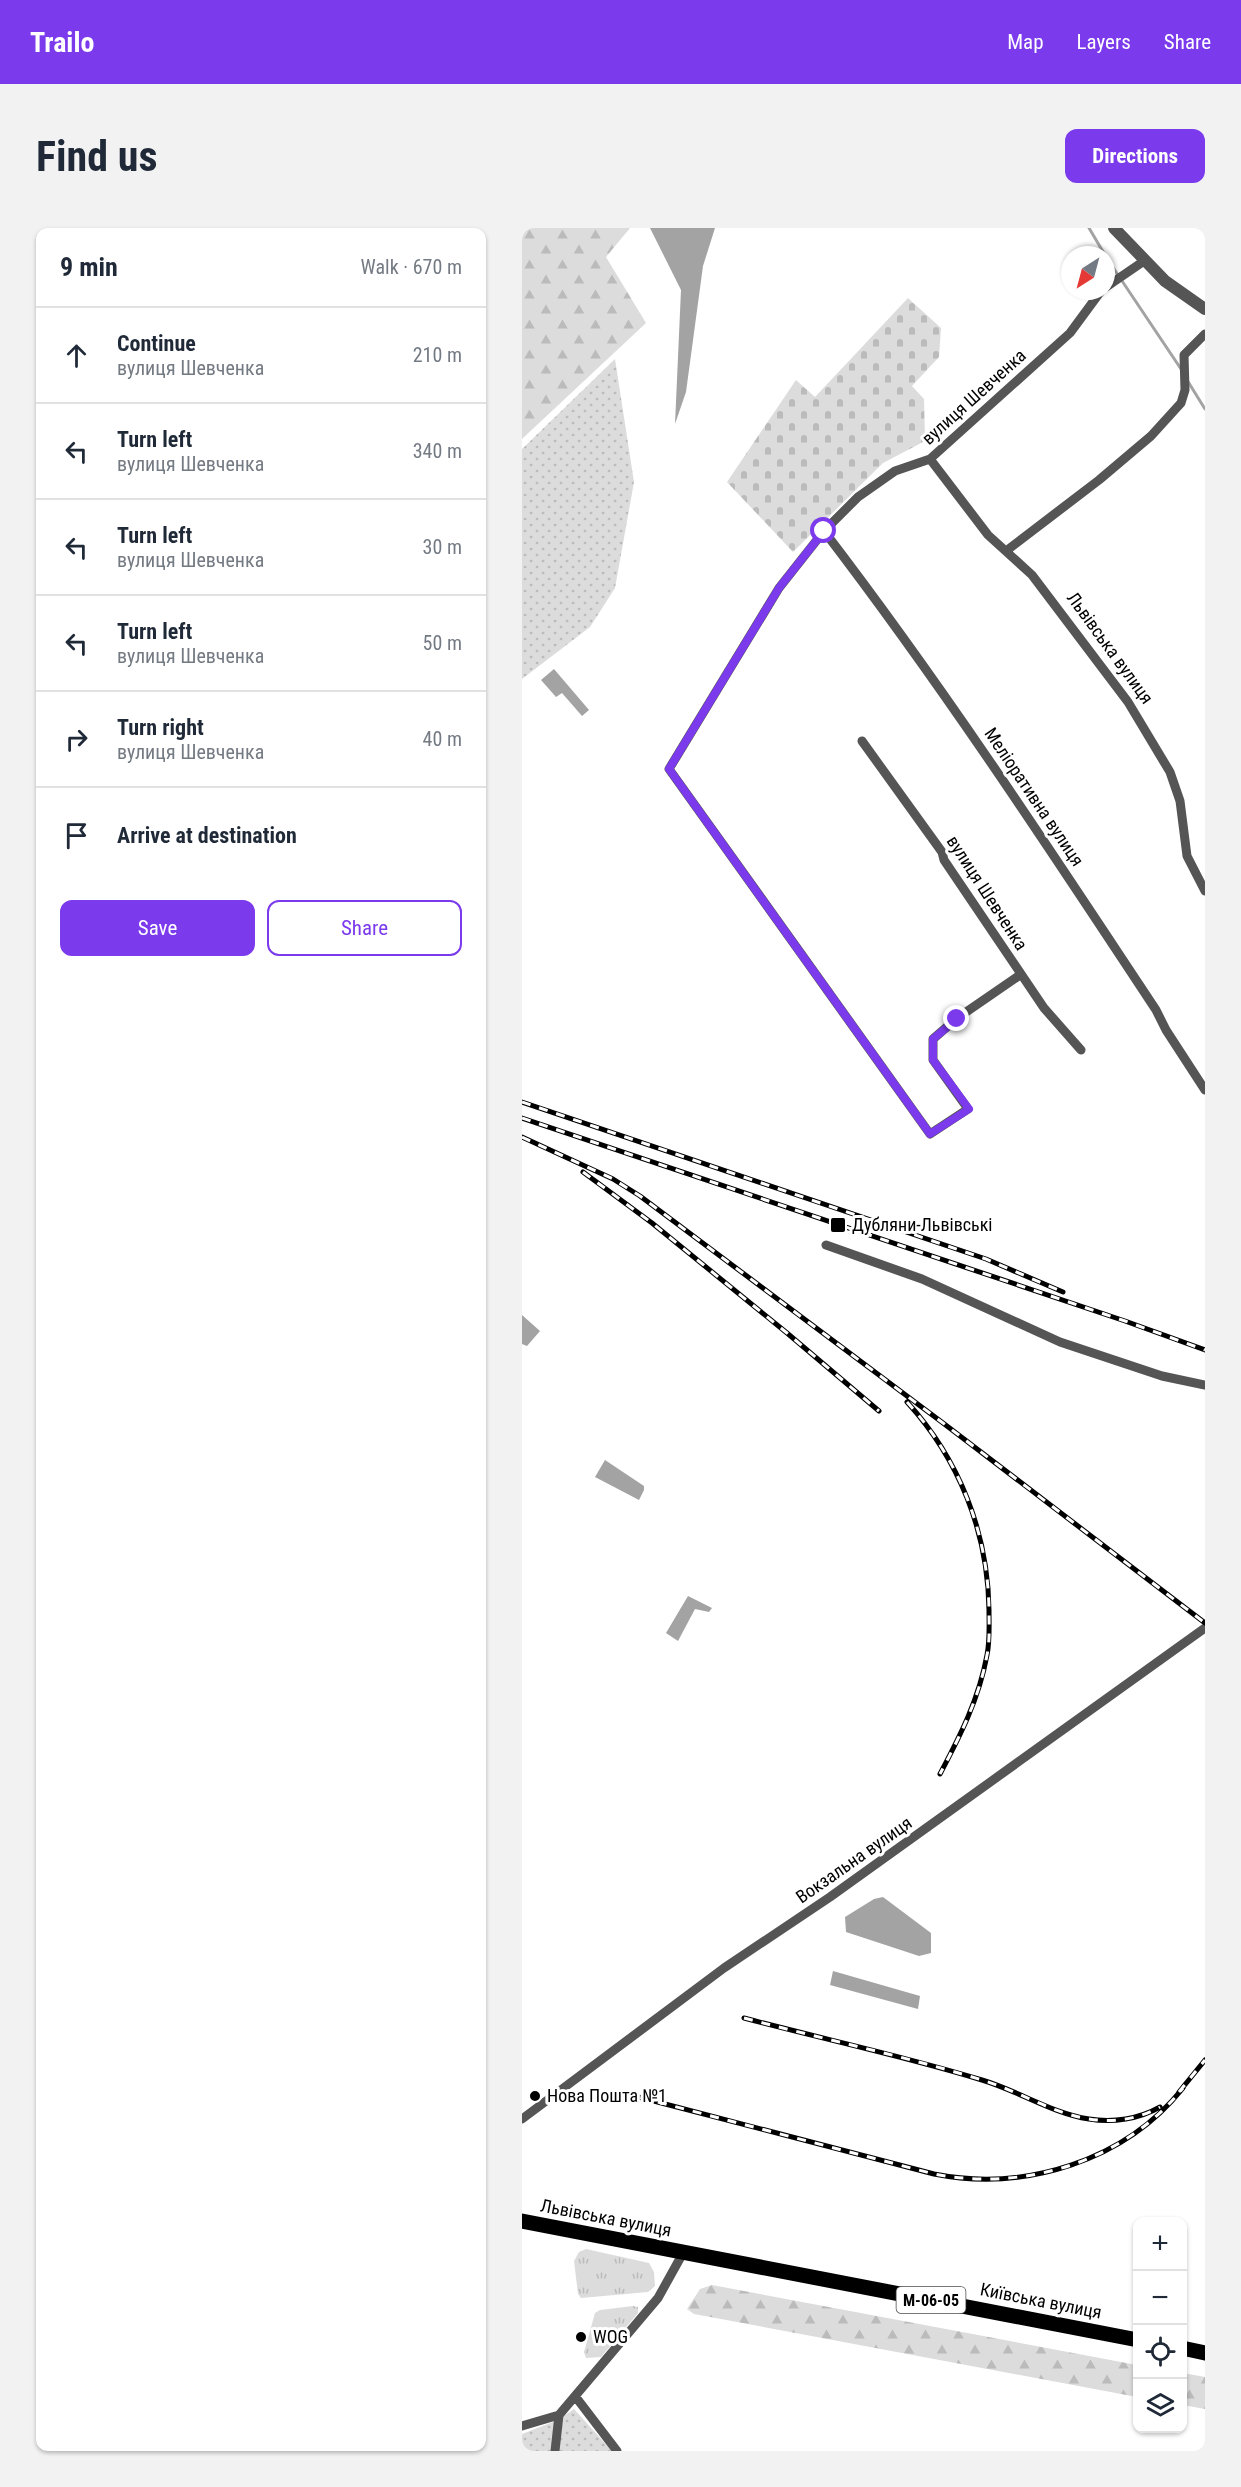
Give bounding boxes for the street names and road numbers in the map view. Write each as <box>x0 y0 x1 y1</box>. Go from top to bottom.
street label: вулиця Шевченка <box>917 344 1030 449</box>
street label: Львівська вулиця <box>1063 588 1158 708</box>
street label: Меліоративна вулиця <box>980 724 1088 870</box>
street label: вулиця Шевченка <box>943 831 1032 954</box>
street label: Вокзальна вулиця <box>792 1812 916 1907</box>
street label: Львівська вулиця <box>539 2195 673 2241</box>
street label: Київська вулиця <box>979 2278 1104 2323</box>
road number: М-06-05 <box>896 2287 966 2313</box>

